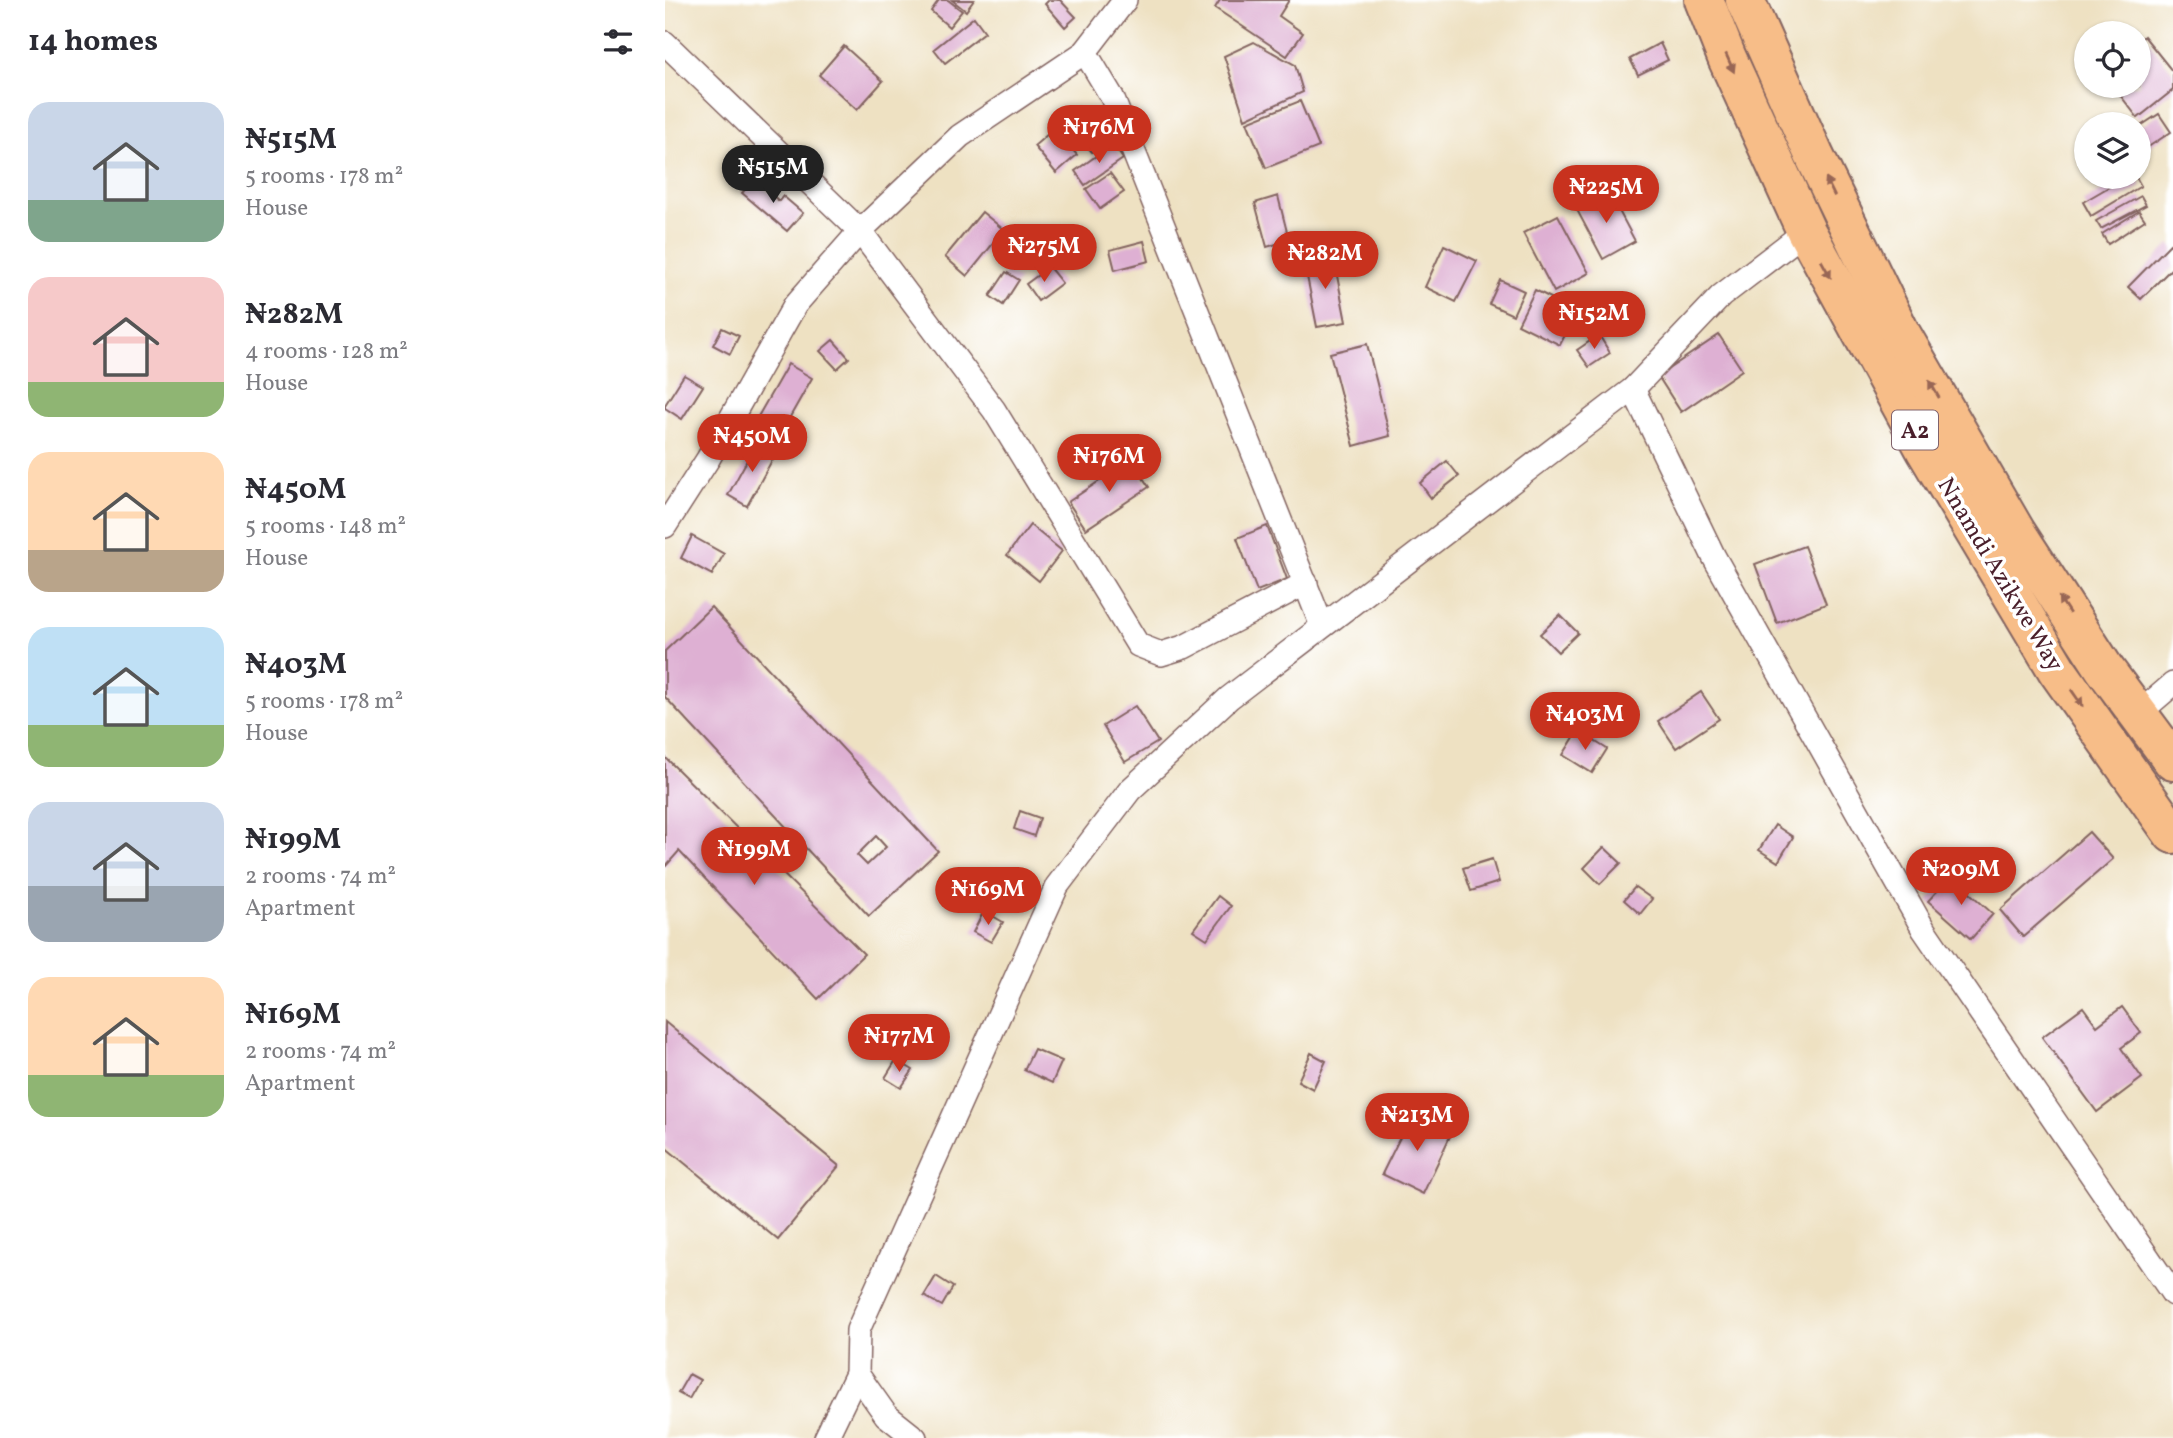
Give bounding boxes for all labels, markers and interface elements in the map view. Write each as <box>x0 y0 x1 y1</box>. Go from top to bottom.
text: 14 homes <box>28 21 158 63</box>
map controls <box>2074 21 2151 189</box>
button: locate <box>2074 21 2151 98</box>
icon: filters <box>599 23 637 61</box>
one-way arrow <box>1724 53 1735 74</box>
pin: ₦176M <box>1050 106 1148 165</box>
text: ₦176M <box>1063 112 1135 144</box>
button: layers <box>2074 112 2151 189</box>
text: ₦515M <box>245 119 337 161</box>
icon: home <box>84 130 168 214</box>
pin: ₦515M <box>724 146 822 205</box>
text: ₦515M <box>738 152 808 184</box>
text: 5 rooms · 178 m² <box>245 161 403 193</box>
pin: ₦225M <box>1557 166 1655 225</box>
text: ₦225M <box>1569 172 1643 204</box>
one-way arrow <box>1824 177 1835 197</box>
text: House <box>245 193 308 225</box>
pin: ₦275M <box>995 224 1093 284</box>
text: ₦275M <box>1008 231 1080 263</box>
pin: ₦282M <box>1276 232 1374 291</box>
text: ₦282M <box>1287 238 1363 270</box>
one-way arrow <box>1821 259 1832 279</box>
pin: ₦152M <box>1545 292 1643 351</box>
text: ₦282M <box>245 294 343 336</box>
text: ₦152M <box>1558 298 1630 330</box>
icon: home <box>84 305 168 389</box>
text: 4 rooms · 128 m² <box>245 336 408 368</box>
text: House <box>245 368 308 400</box>
one-way arrow <box>1928 380 1940 399</box>
road number: A2 <box>1892 410 1938 450</box>
pin: ₦450M <box>703 414 801 474</box>
text: ₦450M <box>713 421 791 453</box>
pin: ₦176M <box>1060 434 1158 494</box>
text: ₦176M <box>1073 441 1145 473</box>
text: ₦450M <box>245 469 346 511</box>
street label: Nnamdi Azikwe Way <box>1928 472 2071 678</box>
icon: home <box>84 480 168 564</box>
text: 5 rooms · 148 m² <box>245 511 406 543</box>
text: House <box>245 543 308 575</box>
one-way arrow <box>2057 595 2070 615</box>
text: ₦403M <box>245 644 347 686</box>
icon: home <box>84 655 168 739</box>
text: 5 rooms · 178 m² <box>245 686 403 718</box>
one-way arrow <box>2070 689 2084 707</box>
pin: ₦403M <box>1536 692 1634 752</box>
text: ₦403M <box>1546 699 1624 731</box>
text: House <box>245 718 308 750</box>
text: ₦199M <box>245 819 341 861</box>
pin: ₦199M <box>705 828 803 887</box>
icon: home <box>84 830 168 914</box>
text: ₦199M <box>717 834 791 866</box>
pin: ₦209M <box>1912 848 2010 907</box>
text: ₦209M <box>1922 854 2000 886</box>
text: 2 rooms · 74 m² <box>245 861 396 893</box>
pin: ₦169M <box>939 867 1037 927</box>
text: ₦169M <box>951 874 1025 906</box>
text: Apartment <box>245 893 356 925</box>
text: ₦169M <box>245 994 341 1036</box>
icon: home <box>84 1005 168 1089</box>
pin: ₦177M <box>850 1014 948 1074</box>
text: ₦177M <box>864 1021 934 1053</box>
text: 2 rooms · 74 m² <box>245 1036 396 1068</box>
text: Apartment <box>245 1068 356 1100</box>
pin: ₦213M <box>1368 1094 1466 1153</box>
text: ₦213M <box>1381 1100 1453 1132</box>

